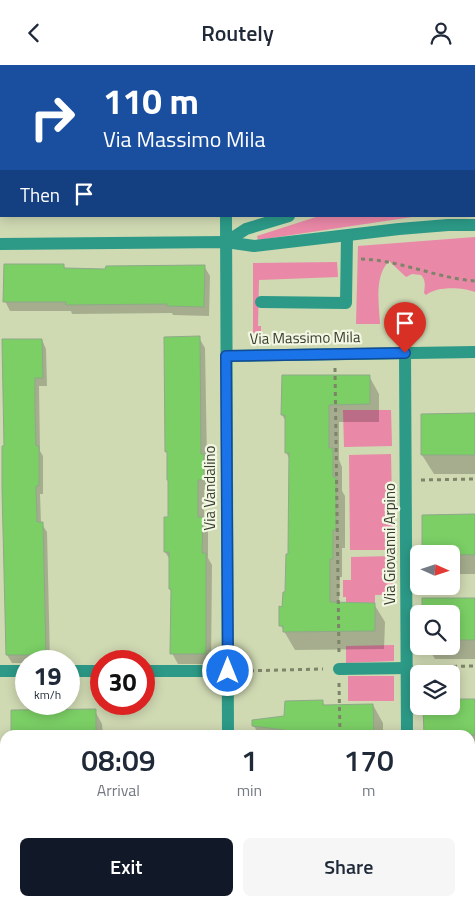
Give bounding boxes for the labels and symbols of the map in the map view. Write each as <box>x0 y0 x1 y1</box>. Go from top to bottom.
pin <box>384 302 426 353</box>
street label: Via Massimo Mila <box>249 325 361 350</box>
street label: Via Vandalino <box>198 445 221 530</box>
street label: Via Giovanni Arpino <box>378 483 401 605</box>
north arrow <box>410 545 460 595</box>
position arrow <box>201 644 253 696</box>
speed limit sign: 30 <box>90 650 155 715</box>

